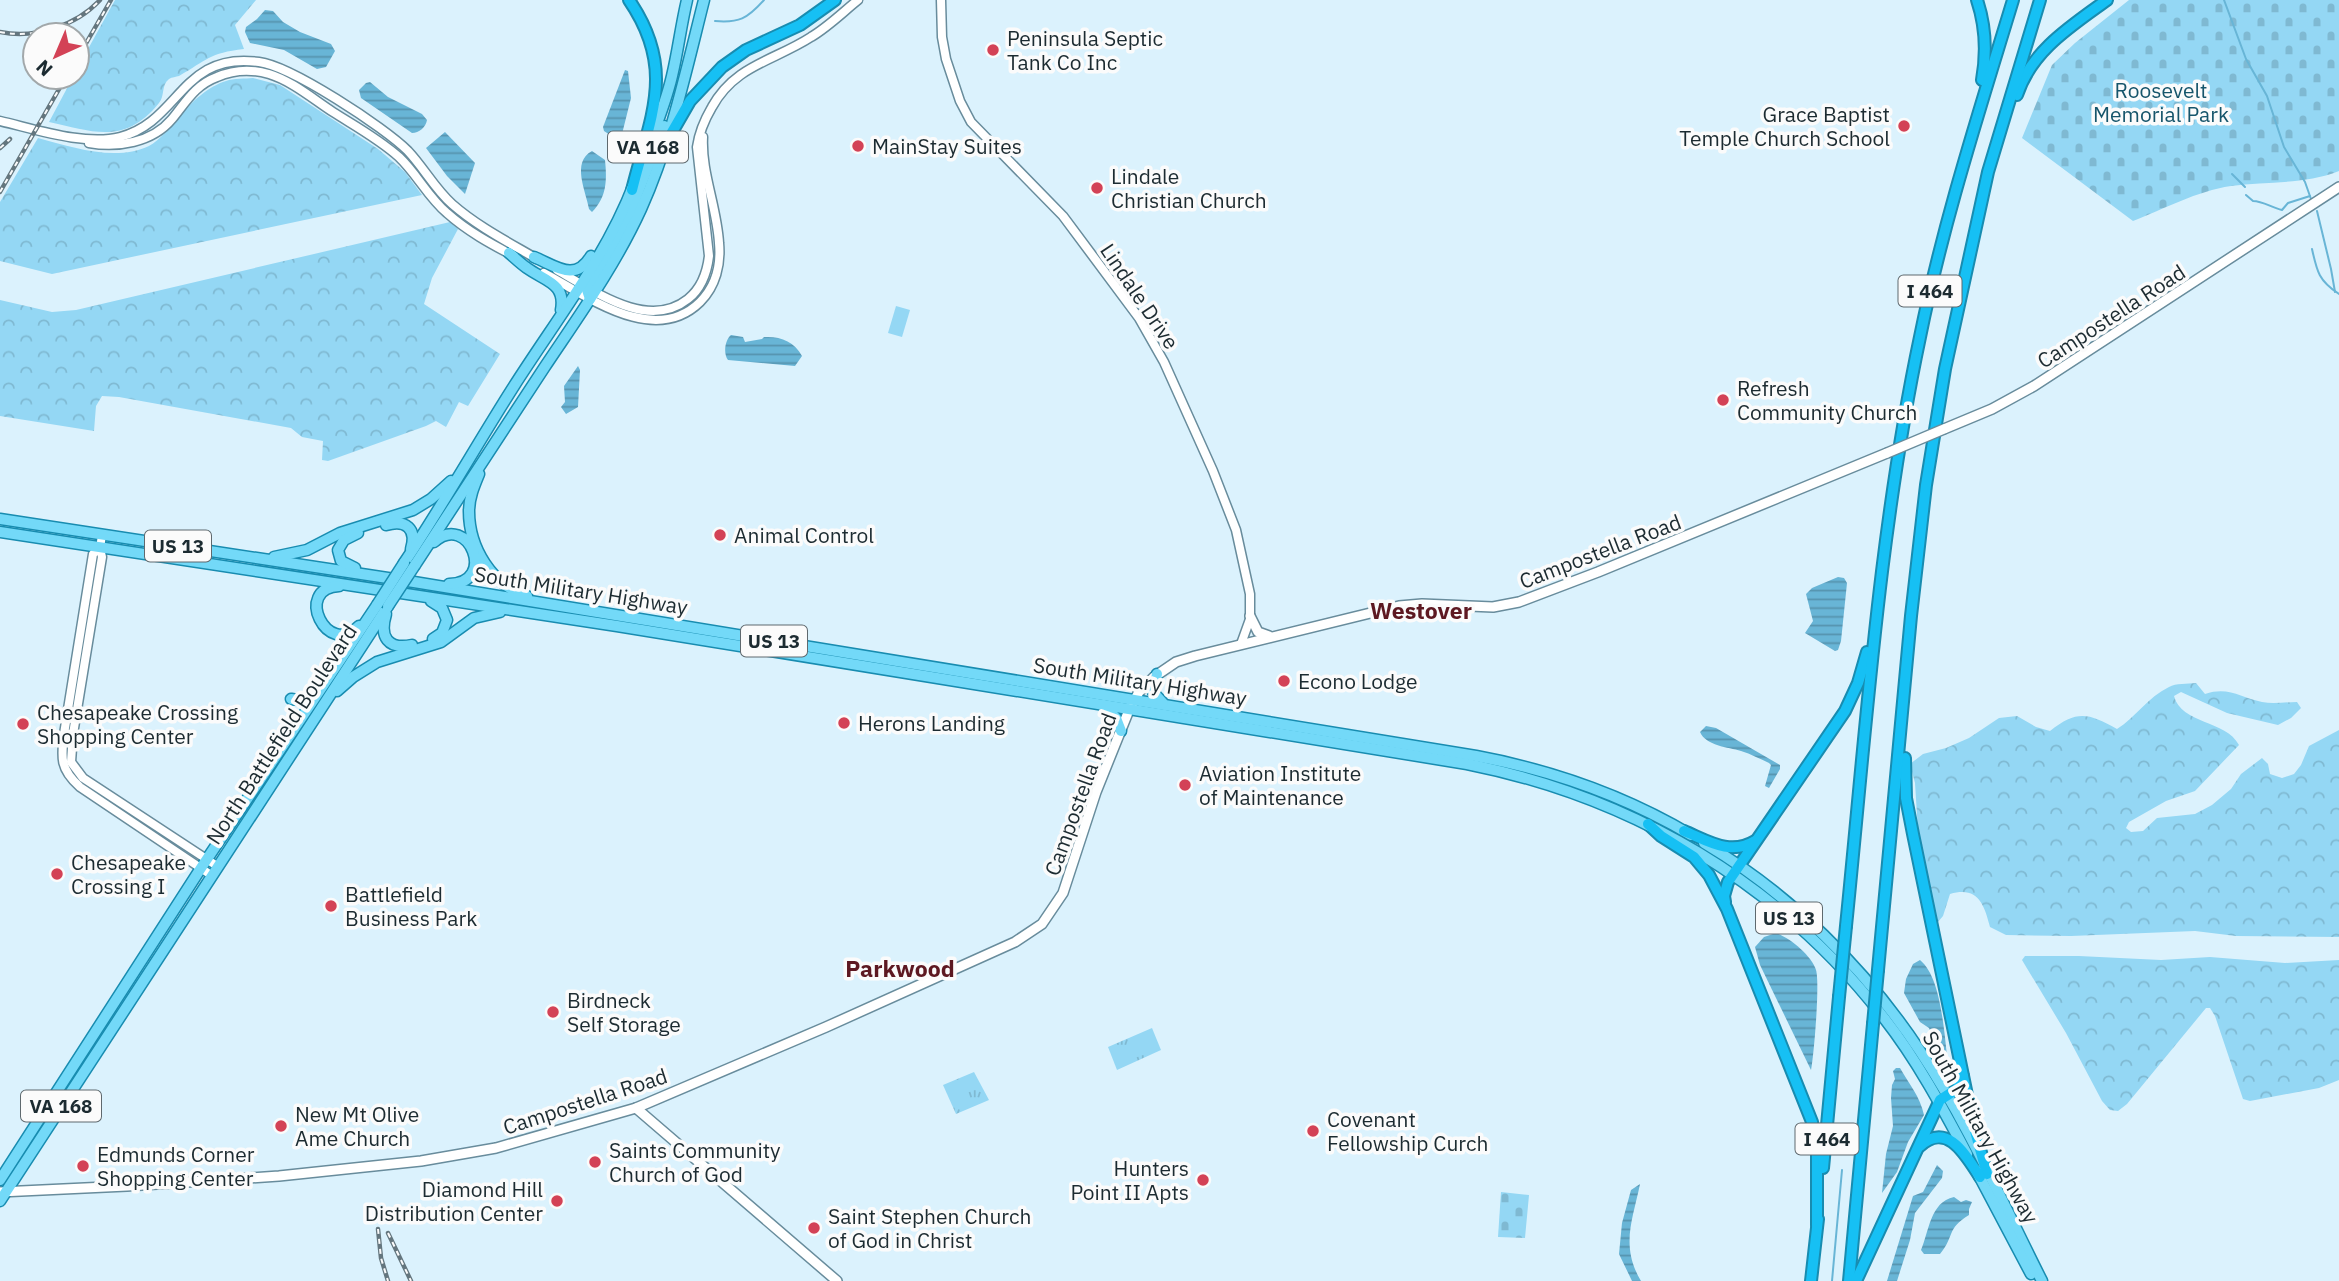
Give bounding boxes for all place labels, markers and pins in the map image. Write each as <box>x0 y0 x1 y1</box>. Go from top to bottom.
place label: Peninsula Septic Tank Co Inc <box>1007 24 1163 76</box>
marker: Peninsula Septic Tank Co Inc <box>985 42 1001 58</box>
place label: Grace Baptist Temple Church School <box>1679 100 1890 152</box>
marker: Grace Baptist Temple Church School <box>1896 118 1912 134</box>
place label: MainStay Suites <box>872 132 1022 160</box>
marker: MainStay Suites <box>850 138 866 154</box>
place label: Lindale Christian Church <box>1111 162 1267 214</box>
marker: Lindale Christian Church <box>1089 180 1105 196</box>
place label: Refresh Community Church <box>1737 374 1917 426</box>
marker: Refresh Community Church <box>1715 392 1731 408</box>
place label: Animal Control <box>734 521 874 549</box>
marker: Animal Control <box>712 527 728 543</box>
place label: Econo Lodge <box>1298 667 1418 695</box>
marker: Econo Lodge <box>1276 673 1292 689</box>
place label: Chesapeake Crossing Shopping Center <box>37 698 238 750</box>
place label: Herons Landing <box>858 709 1005 737</box>
marker: Herons Landing <box>836 715 852 731</box>
marker: Chesapeake Crossing Shopping Center <box>15 716 31 732</box>
place label: Aviation Institute of Maintenance <box>1199 759 1361 811</box>
marker: Aviation Institute of Maintenance <box>1177 777 1193 793</box>
place label: Chesapeake Crossing I <box>71 848 186 900</box>
marker: Chesapeake Crossing I <box>49 866 65 882</box>
place label: Battlefield Business Park <box>345 880 477 932</box>
marker: Battlefield Business Park <box>323 898 339 914</box>
place label: Birdneck Self Storage <box>567 986 681 1038</box>
marker: Birdneck Self Storage <box>545 1004 561 1020</box>
place label: New Mt Olive Ame Church <box>295 1100 419 1152</box>
place label: Covenant Fellowship Curch <box>1327 1105 1488 1157</box>
marker: New Mt Olive Ame Church <box>273 1118 289 1134</box>
marker: Covenant Fellowship Curch <box>1305 1123 1321 1139</box>
place label: Saints Community Church of God <box>609 1136 781 1188</box>
place label: Edmunds Corner Shopping Center <box>97 1140 255 1192</box>
marker: Saints Community Church of God <box>587 1154 603 1170</box>
place label: Hunters Point II Apts <box>1071 1154 1189 1206</box>
marker: Edmunds Corner Shopping Center <box>75 1158 91 1174</box>
marker: Hunters Point II Apts <box>1195 1172 1211 1188</box>
place label: Diamond Hill Distribution Center <box>365 1175 543 1227</box>
marker: Diamond Hill Distribution Center <box>549 1193 565 1209</box>
place label: Saint Stephen Church of God in Christ <box>828 1202 1031 1254</box>
marker: Saint Stephen Church of God in Christ <box>806 1220 822 1236</box>

